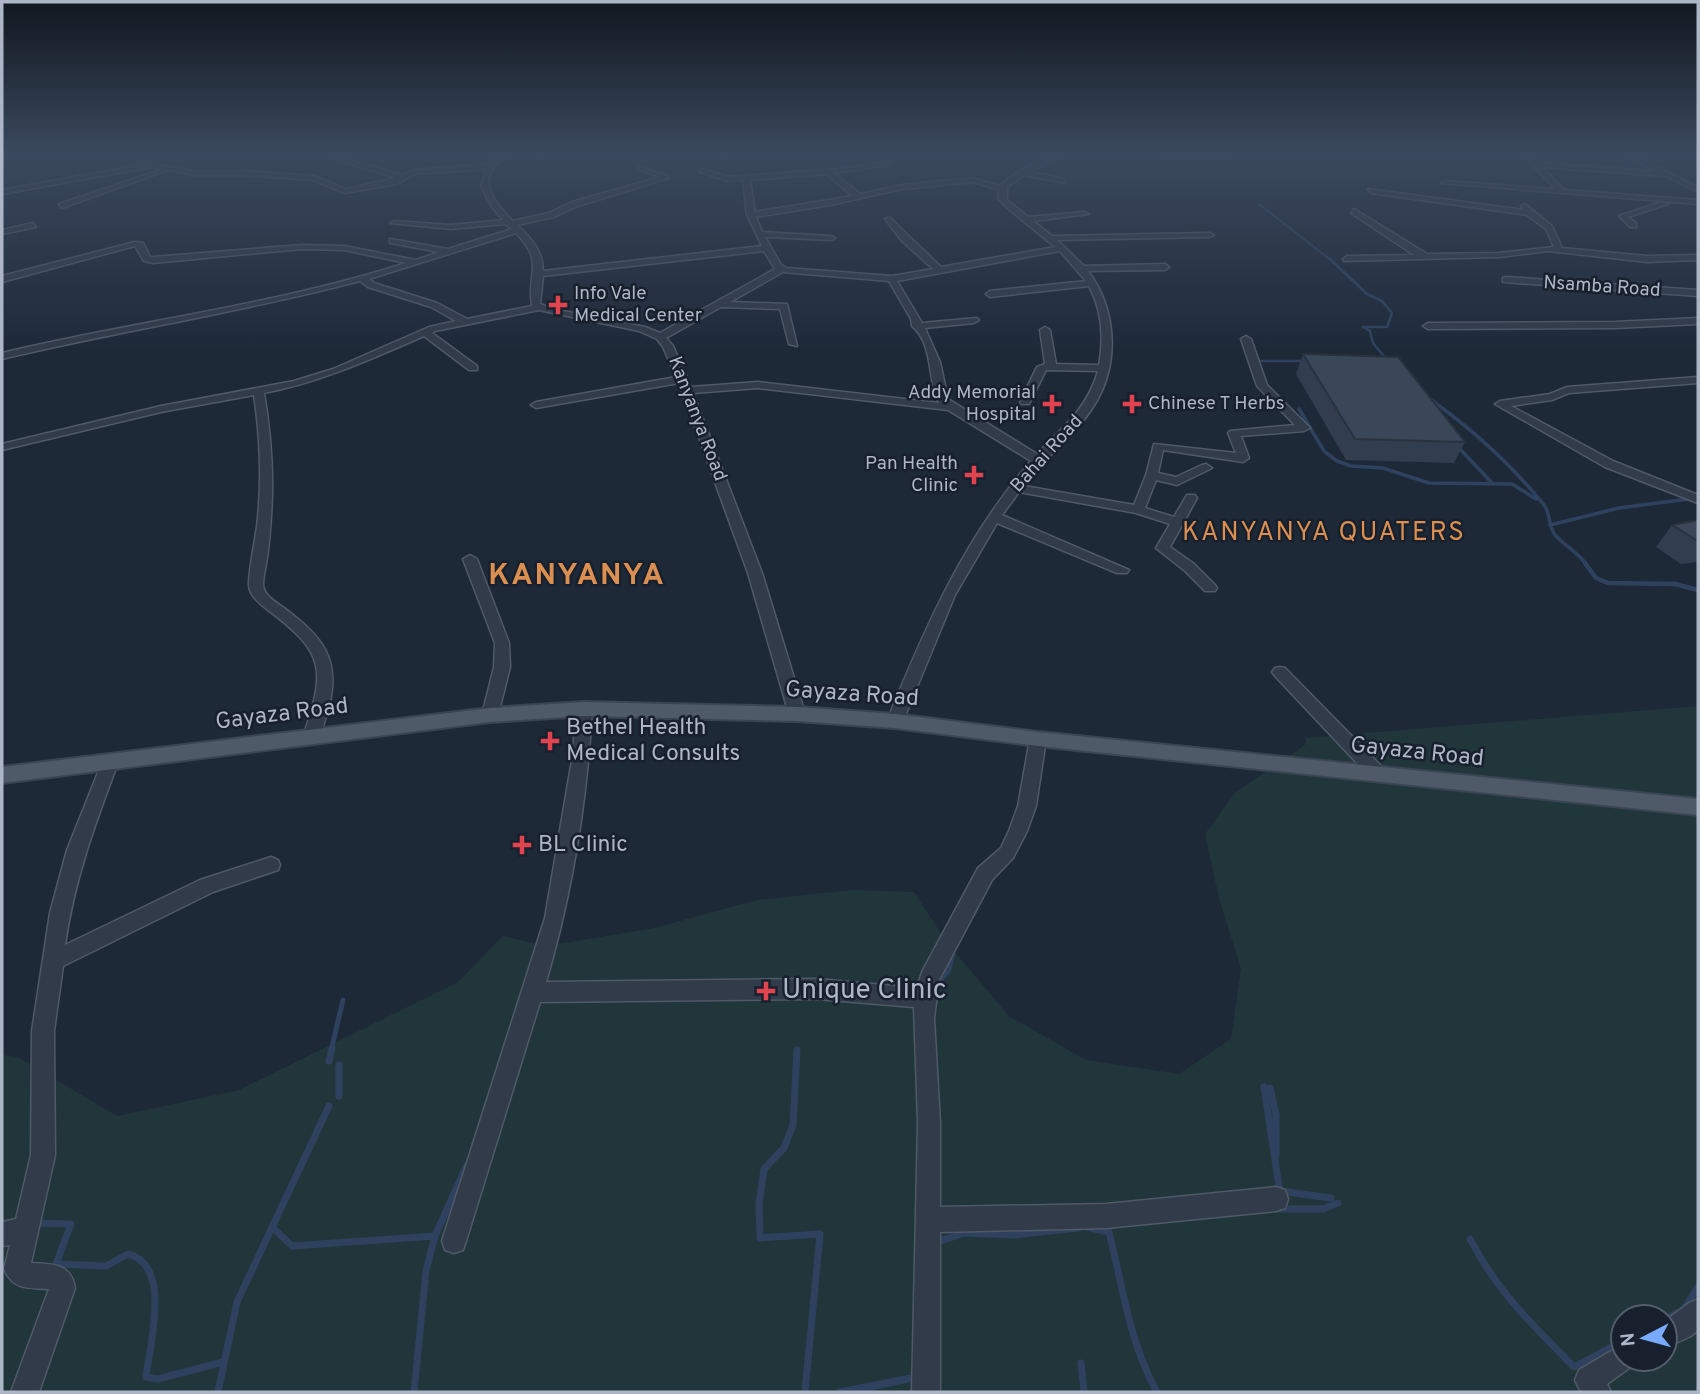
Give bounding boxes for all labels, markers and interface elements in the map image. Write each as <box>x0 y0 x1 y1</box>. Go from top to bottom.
street label: Nsamba Road <box>1543 271 1661 303</box>
place label: Info Vale Medical Center <box>574 282 703 328</box>
marker: Info Vale Medical Center <box>548 295 568 315</box>
street label: Kanyanya Road <box>662 353 732 485</box>
place label: Addy Memorial Hospital <box>908 381 1036 427</box>
place label: Chinese T Herbs <box>1148 392 1285 416</box>
marker: Addy Memorial Hospital <box>1042 394 1062 414</box>
marker: Chinese T Herbs <box>1122 394 1142 414</box>
street label: Bahai Road <box>1006 410 1088 498</box>
place label: Pan Health Clinic <box>865 452 958 498</box>
marker: Pan Health Clinic <box>964 465 984 485</box>
district label: KANYANYA QUATERS <box>1182 517 1466 550</box>
district label: KANYANYA <box>488 558 666 595</box>
street label: Gayaza Road <box>784 676 920 714</box>
street label: Gayaza Road <box>214 692 350 738</box>
place label: Bethel Health Medical Consults <box>566 714 740 769</box>
marker: Bethel Health Medical Consults <box>540 731 560 751</box>
street label: Gayaza Road <box>1349 732 1485 774</box>
place label: BL Clinic <box>538 831 628 860</box>
marker: BL Clinic <box>512 835 532 855</box>
place label: Unique Clinic <box>782 973 947 1009</box>
marker: Unique Clinic <box>756 981 776 1001</box>
north arrow <box>1609 1303 1679 1373</box>
text: N <box>1616 1332 1642 1348</box>

